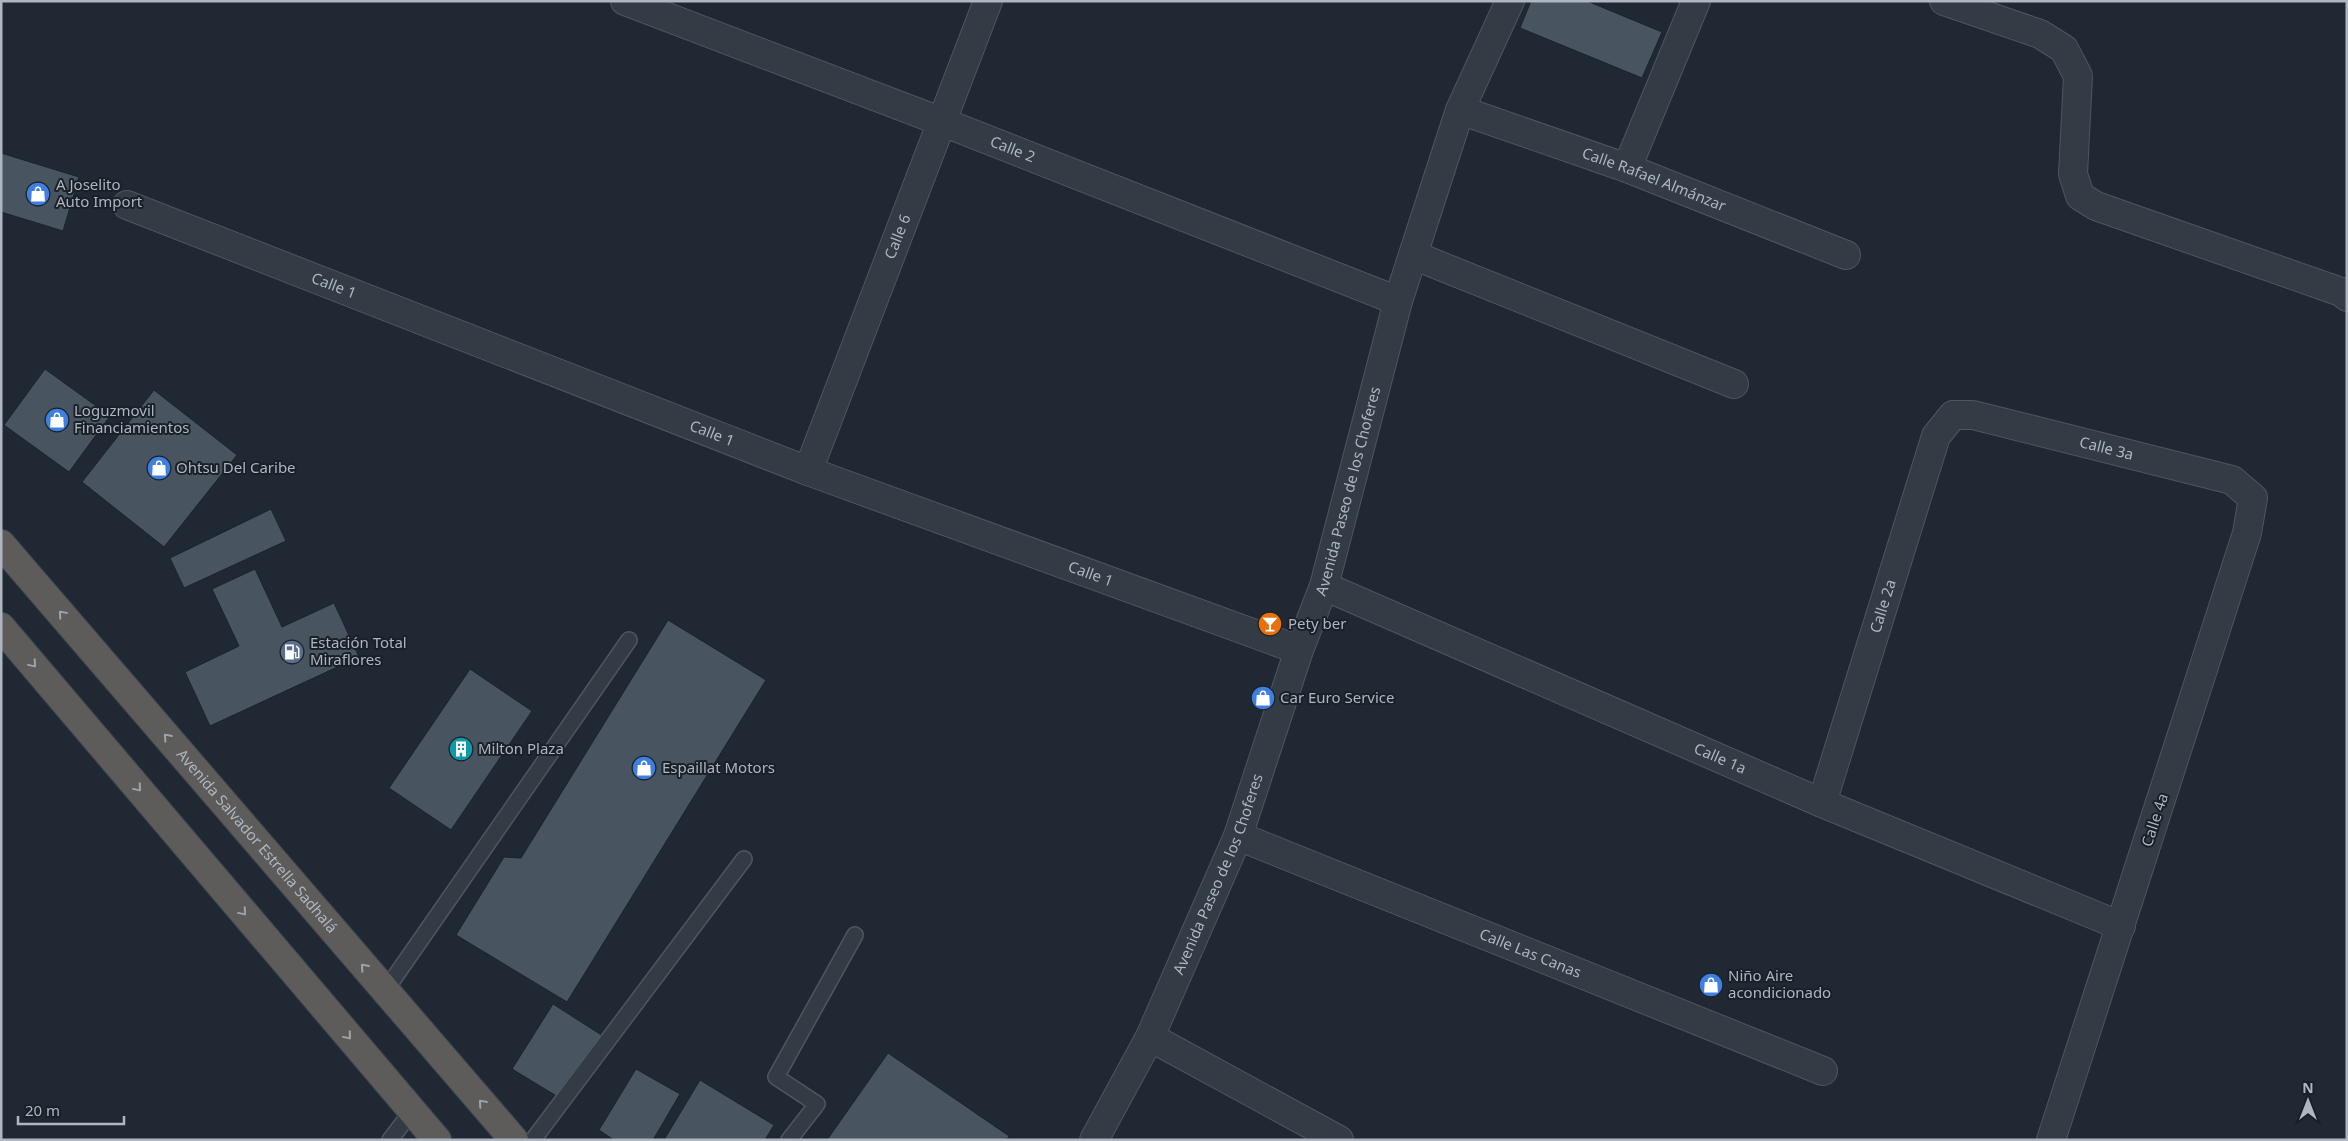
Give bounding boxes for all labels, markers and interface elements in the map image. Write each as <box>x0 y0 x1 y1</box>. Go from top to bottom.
street label: Calle 2 <box>988 131 1038 166</box>
street label: Calle Rafael Almánzar <box>1580 142 1729 215</box>
place label: A Joselito Auto Import <box>56 174 143 211</box>
shop icon: A Joselito Auto Import <box>25 181 51 207</box>
street label: Calle 6 <box>879 211 915 262</box>
street label: Calle 1 <box>309 267 360 303</box>
street label: Avenida Paseo de los Choferes <box>1310 384 1384 598</box>
place label: Loguzmovil Financiamientos <box>74 400 189 437</box>
shop icon: Loguzmovil Financiamientos <box>44 407 70 433</box>
street label: Calle 1 <box>687 415 738 450</box>
street label: Calle 3a <box>2078 431 2136 464</box>
shop icon: Ohtsu Del Caribe <box>146 455 172 481</box>
place label: Ohtsu Del Caribe <box>176 457 296 477</box>
street label: Calle 1 <box>1066 556 1116 590</box>
street label: Calle 2a <box>1864 577 1900 635</box>
one-way arrow <box>59 611 67 620</box>
bar icon: Pety ber <box>1257 611 1283 637</box>
place label: Pety ber <box>1288 613 1346 633</box>
place label: Estación Total Miraflores <box>310 632 407 669</box>
fuel station icon: Estación Total Miraflores <box>279 639 305 665</box>
one-way arrow <box>27 659 36 668</box>
shop icon: Car Euro Service <box>1250 685 1276 711</box>
place label: Car Euro Service <box>1280 687 1395 707</box>
one-way arrow <box>164 734 173 743</box>
building icon: Milton Plaza <box>448 736 474 762</box>
street label: Calle 1a <box>1691 737 1750 778</box>
place label: Milton Plaza <box>478 738 564 758</box>
street label: Avenida Salvador Estrella Sadhalá <box>173 744 342 937</box>
shop icon: Espaillat Motors <box>631 755 657 781</box>
place label: Espaillat Motors <box>662 757 775 777</box>
street label: Avenida Paseo de los Choferes <box>1168 771 1267 977</box>
one-way arrow <box>132 783 141 792</box>
street label: Calle 4a <box>2136 790 2172 849</box>
one-way arrow <box>238 906 246 915</box>
street label: Calle Las Canas <box>1477 923 1585 982</box>
one-way arrow <box>362 964 370 973</box>
place label: Niño Aire acondicionado <box>1728 965 1831 1002</box>
shop icon: Niño Aire acondicionado <box>1698 972 1724 998</box>
one-way arrow <box>343 1030 351 1039</box>
north arrow <box>2283 1076 2333 1126</box>
text: N <box>2302 1078 2314 1097</box>
scale bar <box>18 1094 124 1126</box>
text: 20 m <box>25 1100 60 1120</box>
one-way arrow <box>479 1100 488 1109</box>

